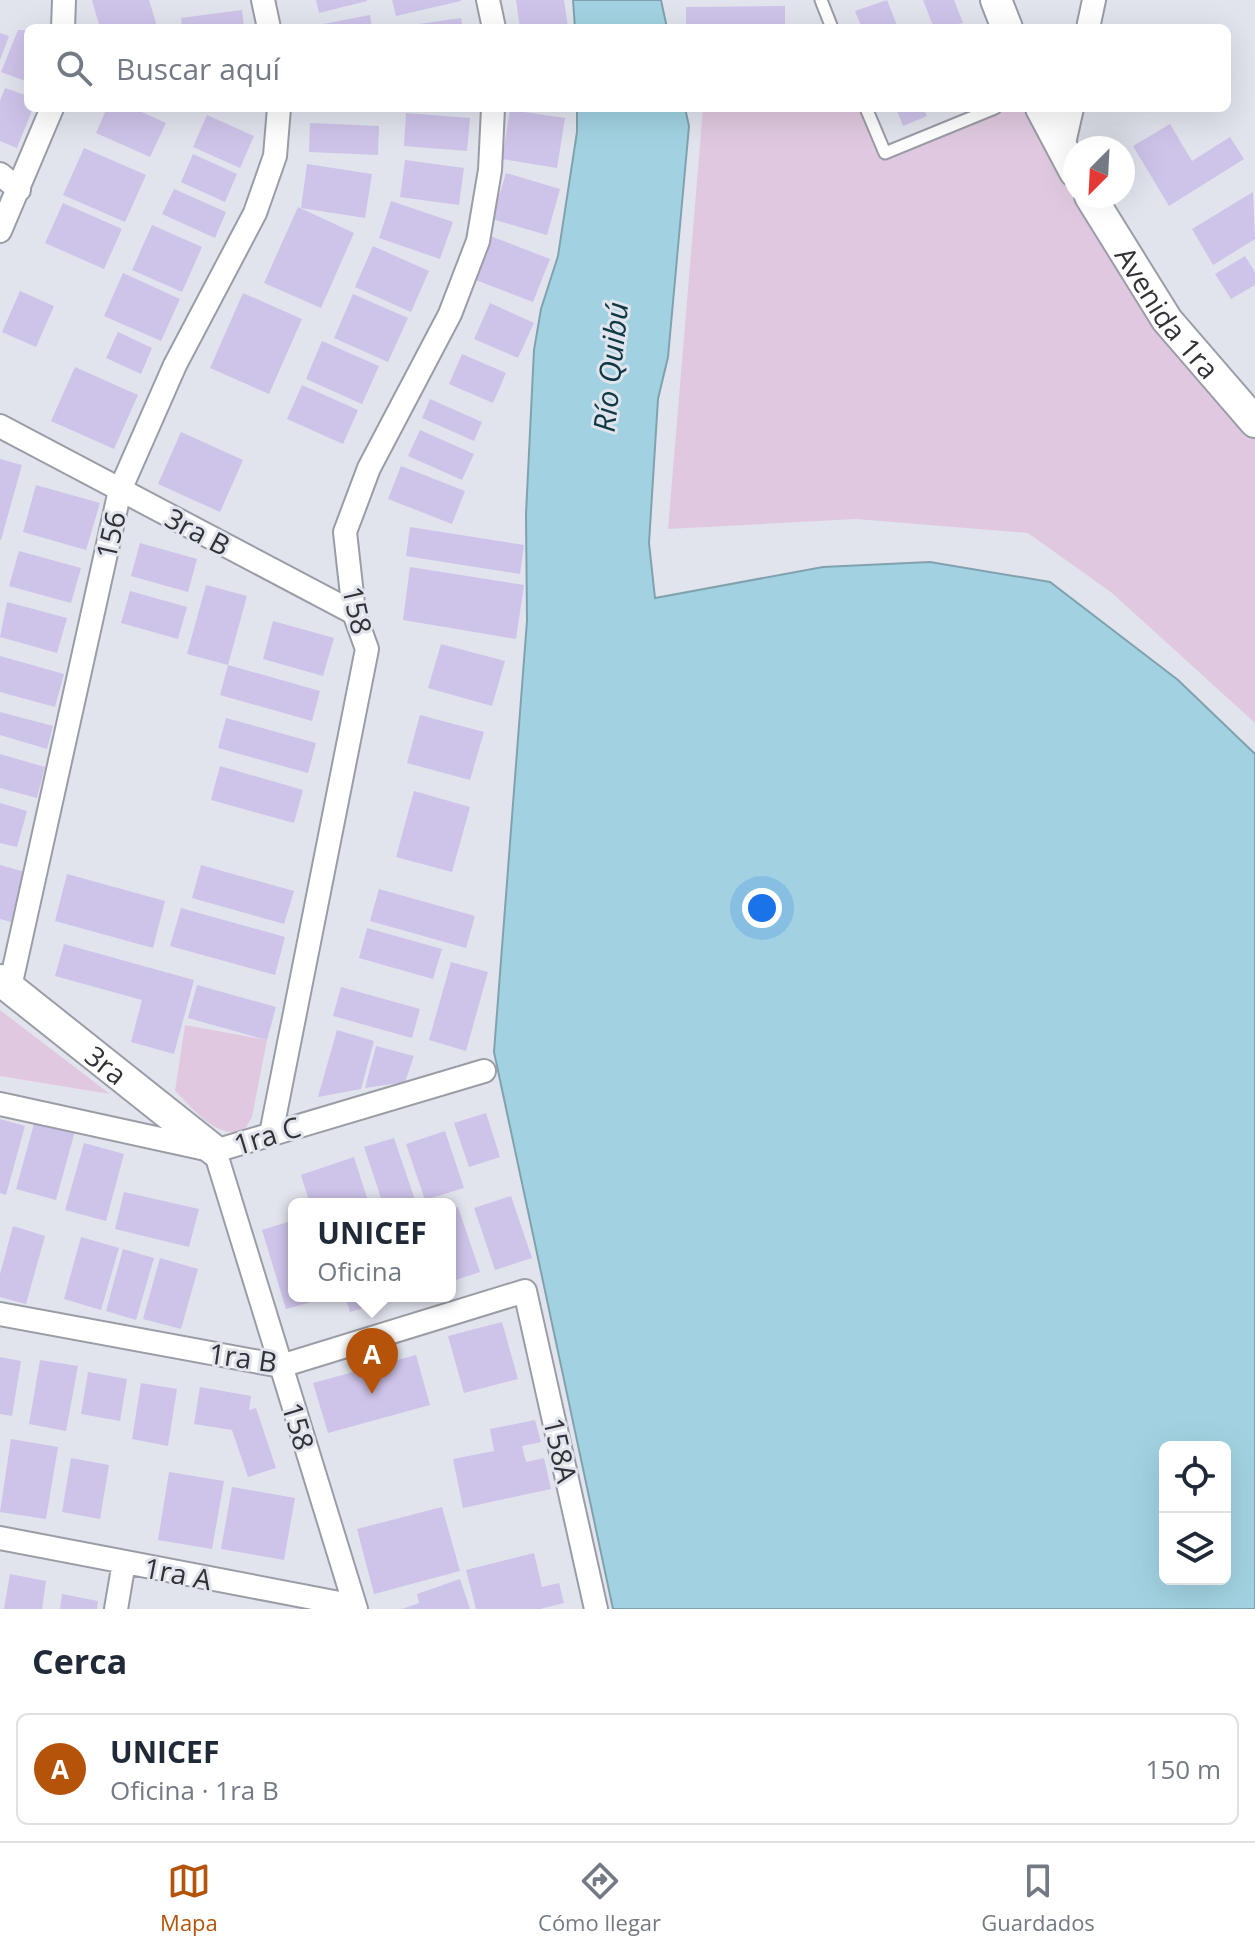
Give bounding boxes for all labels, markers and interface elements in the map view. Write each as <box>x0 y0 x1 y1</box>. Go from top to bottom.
search box <box>24 24 1231 112</box>
icon: search <box>52 46 96 90</box>
text: Buscar aquí <box>116 48 280 89</box>
north arrow <box>1063 136 1135 208</box>
street label: Avenida 1ra <box>1107 239 1228 386</box>
water label: Río Quibú <box>583 300 637 434</box>
street label: 3ra B <box>159 498 237 564</box>
street label: 156 <box>86 507 134 563</box>
street label: 158 <box>334 582 382 638</box>
your location <box>742 888 782 928</box>
street label: 3ra <box>78 1036 135 1093</box>
street label: 1ra C <box>229 1107 305 1163</box>
popup <box>288 1198 456 1302</box>
text: UNICEF <box>317 1212 427 1253</box>
text: Oficina <box>317 1253 402 1289</box>
pin: A <box>346 1328 398 1394</box>
street label: 1ra B <box>207 1333 279 1381</box>
street label: 158 <box>274 1397 324 1455</box>
street label: 158A <box>535 1414 587 1487</box>
map controls <box>1159 1441 1231 1585</box>
button: locate <box>1159 1441 1231 1513</box>
button: layers <box>1159 1513 1231 1585</box>
street label: 1ra A <box>141 1548 215 1598</box>
text: Cerca <box>32 1638 127 1684</box>
text: UNICEF <box>110 1731 219 1772</box>
text: A <box>51 1751 69 1787</box>
text: 150 m <box>1146 1751 1221 1787</box>
text: Oficina · 1ra B <box>110 1772 279 1808</box>
tab: Mapa <box>160 1859 218 1937</box>
tab: Cómo llegar <box>538 1859 661 1937</box>
tab: Guardados <box>981 1859 1095 1937</box>

